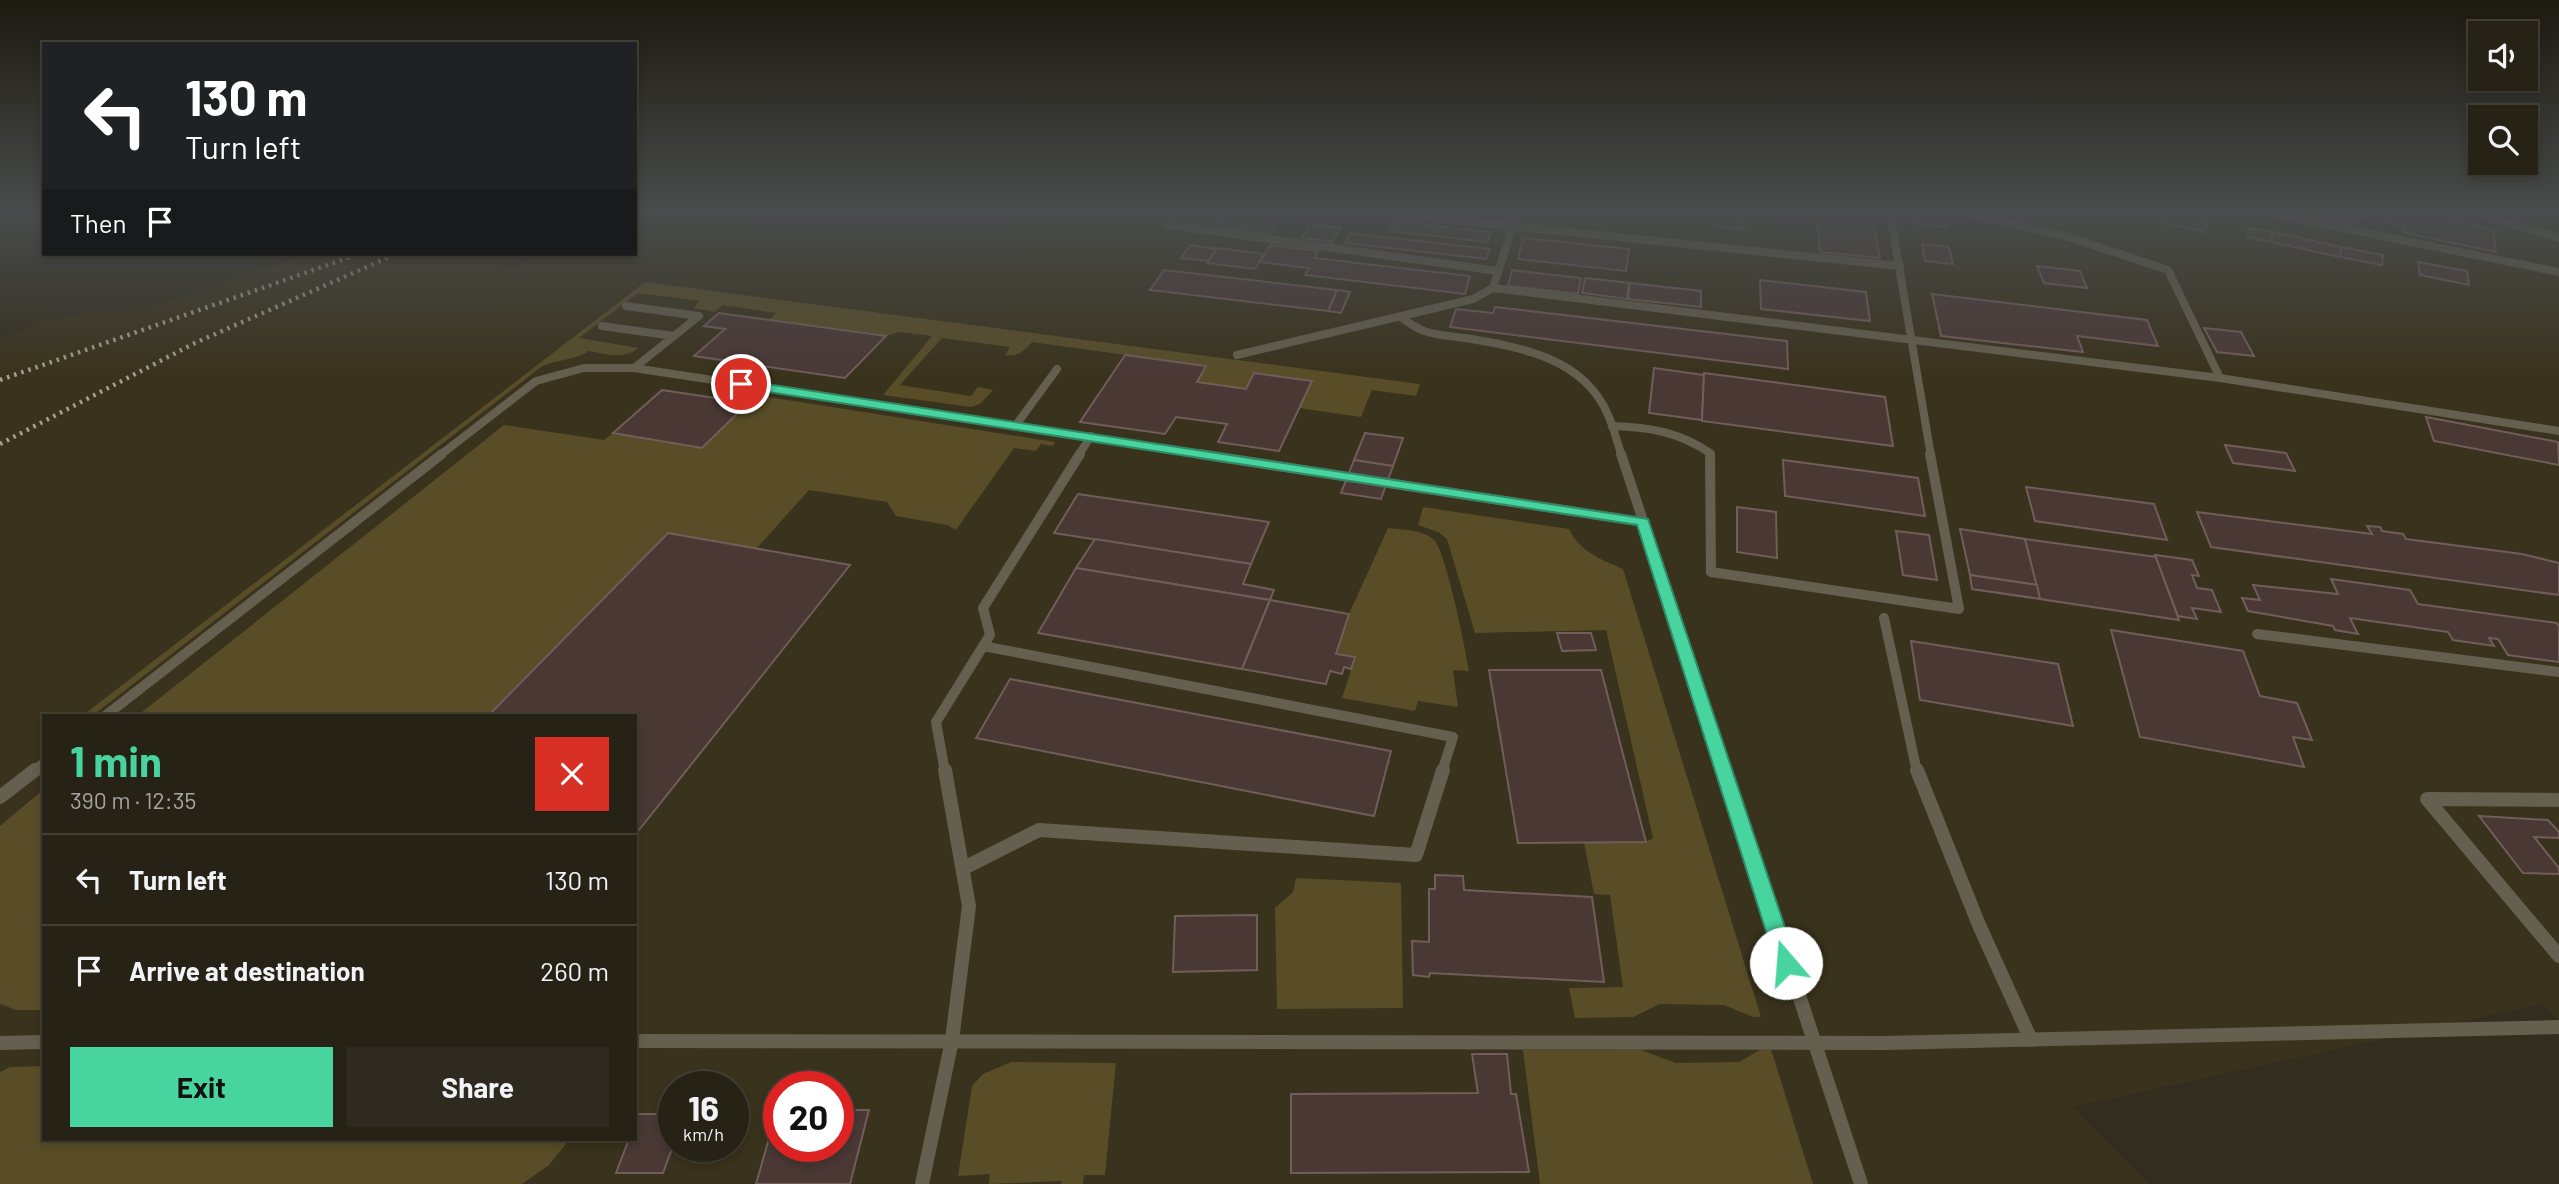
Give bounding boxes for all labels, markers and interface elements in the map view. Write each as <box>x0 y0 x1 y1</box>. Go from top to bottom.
map controls <box>2468 21 2538 175</box>
button: sound <box>2468 21 2538 91</box>
text: 130 m <box>185 67 307 126</box>
icon: left <box>70 70 161 161</box>
button: search <box>2468 105 2538 175</box>
text: Turn left <box>185 127 302 165</box>
icon: arrive <box>141 203 179 241</box>
text: Then <box>70 207 127 238</box>
pin <box>711 354 771 414</box>
icon: arrive <box>722 365 760 403</box>
text: 1 min <box>70 735 162 785</box>
button: close <box>535 737 609 811</box>
text: 390 m · 12:35 <box>70 786 196 814</box>
icon: left <box>70 861 108 899</box>
text: Turn left <box>129 864 227 895</box>
text: 130 m <box>545 864 609 895</box>
position arrow <box>1749 926 1823 1000</box>
icon: arrive <box>70 952 108 990</box>
text: Arrive at destination <box>129 955 365 986</box>
text: 260 m <box>540 955 609 986</box>
button: Exit <box>70 1047 333 1127</box>
button: Share <box>347 1047 609 1127</box>
speed limit sign: 20 <box>763 1071 854 1162</box>
text: 16 <box>688 1086 719 1128</box>
text: km/h <box>683 1123 724 1145</box>

